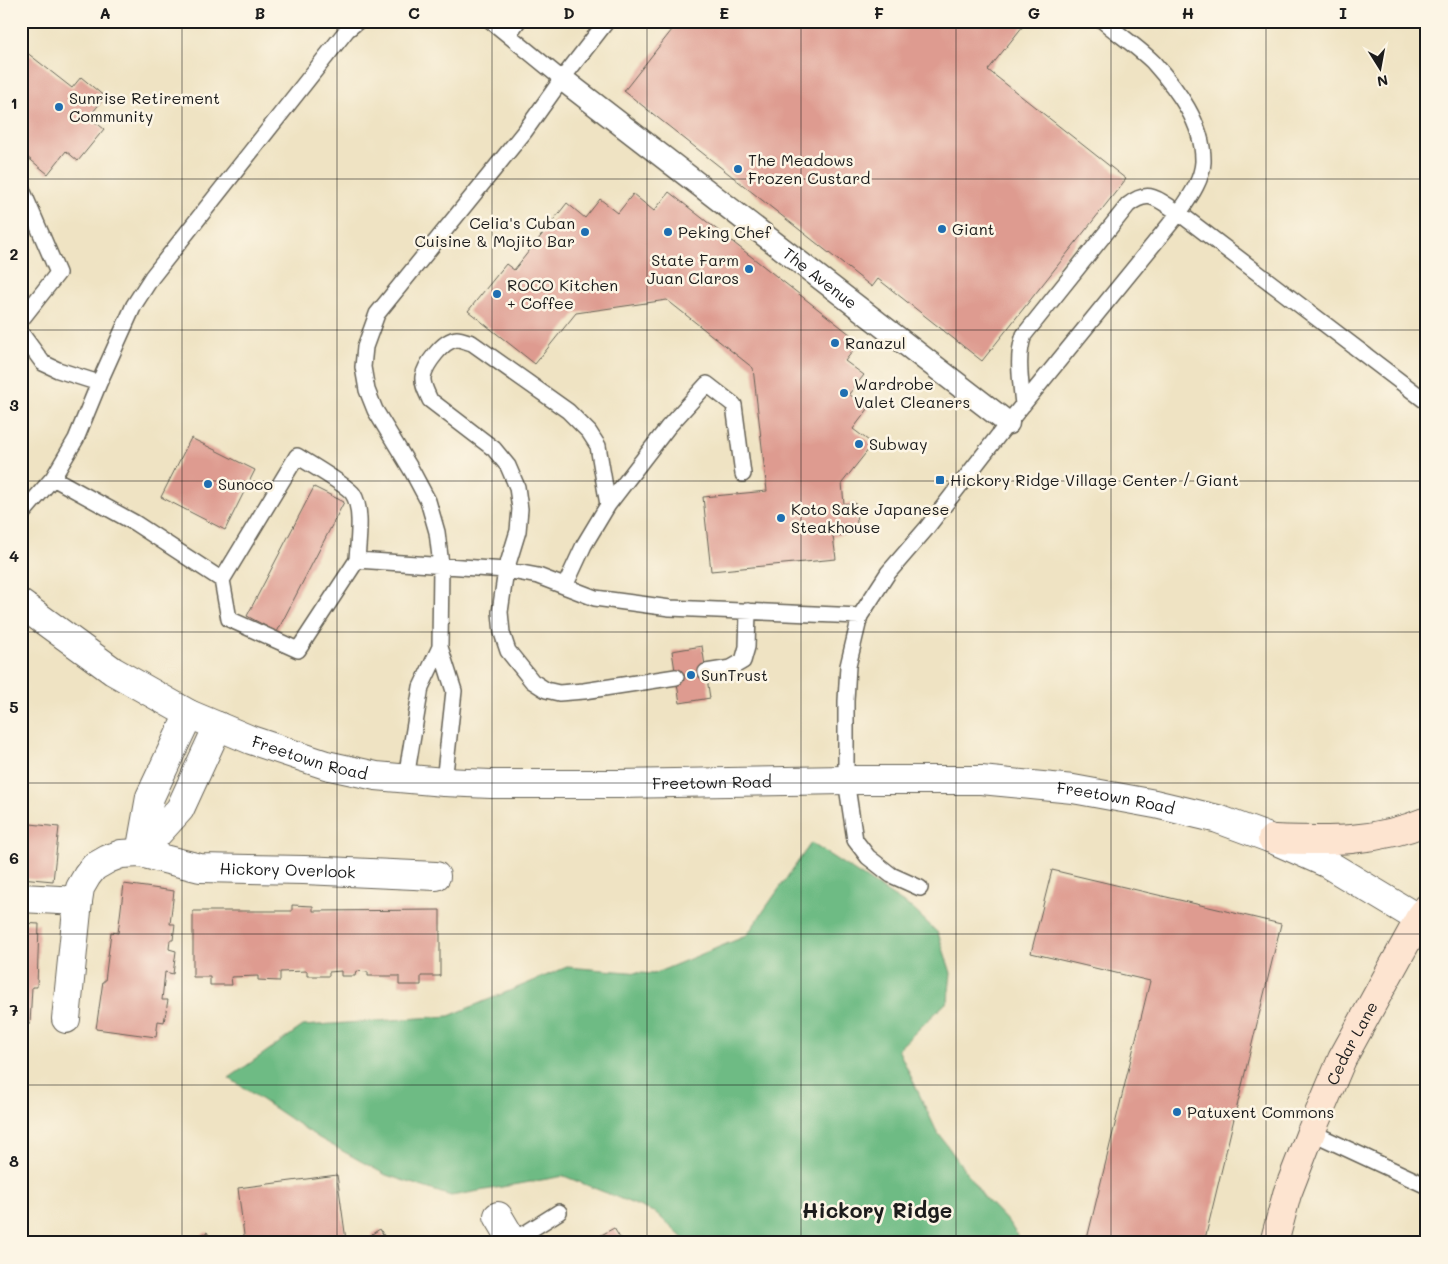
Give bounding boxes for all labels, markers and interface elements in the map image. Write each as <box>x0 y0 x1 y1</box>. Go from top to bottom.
text: A <box>99 2 111 23</box>
text: B <box>255 2 265 23</box>
text: C <box>408 2 420 23</box>
text: D <box>563 2 575 23</box>
text: E <box>719 2 729 23</box>
text: F <box>874 2 884 23</box>
text: G <box>1028 2 1040 23</box>
text: H <box>1182 2 1194 23</box>
text: I <box>1339 2 1347 23</box>
north arrow <box>1356 42 1406 92</box>
text: N <box>1376 71 1390 92</box>
place label: Sunrise Retirement Community <box>69 87 220 126</box>
text: 1 <box>10 92 18 113</box>
marker: Sunrise Retirement Community <box>53 101 65 113</box>
place label: The Meadows Frozen Custard <box>748 149 870 188</box>
marker: The Meadows Frozen Custard <box>732 163 744 175</box>
place label: Celia's Cuban Cuisine & Mojito Bar <box>415 212 575 251</box>
place label: Giant <box>952 218 995 239</box>
place label: Peking Chef <box>678 221 772 242</box>
marker: Giant <box>936 223 948 235</box>
marker: Celia's Cuban Cuisine & Mojito Bar <box>579 226 591 238</box>
marker: Peking Chef <box>662 226 674 238</box>
street label: The Avenue <box>779 242 862 313</box>
text: 2 <box>10 243 19 264</box>
place label: State Farm Juan Claros <box>647 249 739 288</box>
marker: State Farm Juan Claros <box>743 263 755 275</box>
place label: ROCO Kitchen + Coffee <box>507 274 618 313</box>
marker: ROCO Kitchen + Coffee <box>491 288 503 300</box>
place label: Ranazul <box>845 332 906 353</box>
marker: Ranazul <box>829 337 841 349</box>
place label: Wardrobe Valet Cleaners <box>854 373 970 412</box>
marker: Wardrobe Valet Cleaners <box>838 387 850 399</box>
text: 3 <box>9 394 19 415</box>
place label: Subway <box>869 433 928 454</box>
marker: Subway <box>853 438 865 450</box>
place label: Hickory Ridge Village Center / Giant <box>950 469 1239 490</box>
place label: Sunoco <box>218 473 273 494</box>
marker: Hickory Ridge Village Center / Giant <box>934 474 946 486</box>
marker: Sunoco <box>202 478 214 490</box>
place label: Koto Sake Japanese Steakhouse <box>791 498 949 537</box>
marker: Koto Sake Japanese Steakhouse <box>775 512 787 524</box>
text: 4 <box>9 545 19 566</box>
place label: SunTrust <box>701 664 768 685</box>
marker: SunTrust <box>685 669 697 681</box>
text: 5 <box>9 696 19 717</box>
street label: Freetown Road <box>250 730 370 784</box>
street label: Freetown Road <box>652 770 772 793</box>
street label: Freetown Road <box>1056 776 1177 818</box>
text: 6 <box>9 847 19 868</box>
street label: Hickory Overlook <box>219 857 356 882</box>
street label: Cedar Lane <box>1321 997 1382 1088</box>
text: 7 <box>10 999 19 1020</box>
place label: Patuxent Commons <box>1187 1101 1334 1122</box>
marker: Patuxent Commons <box>1171 1106 1183 1118</box>
text: 8 <box>9 1150 19 1171</box>
district label: Hickory Ridge <box>802 1196 952 1224</box>

